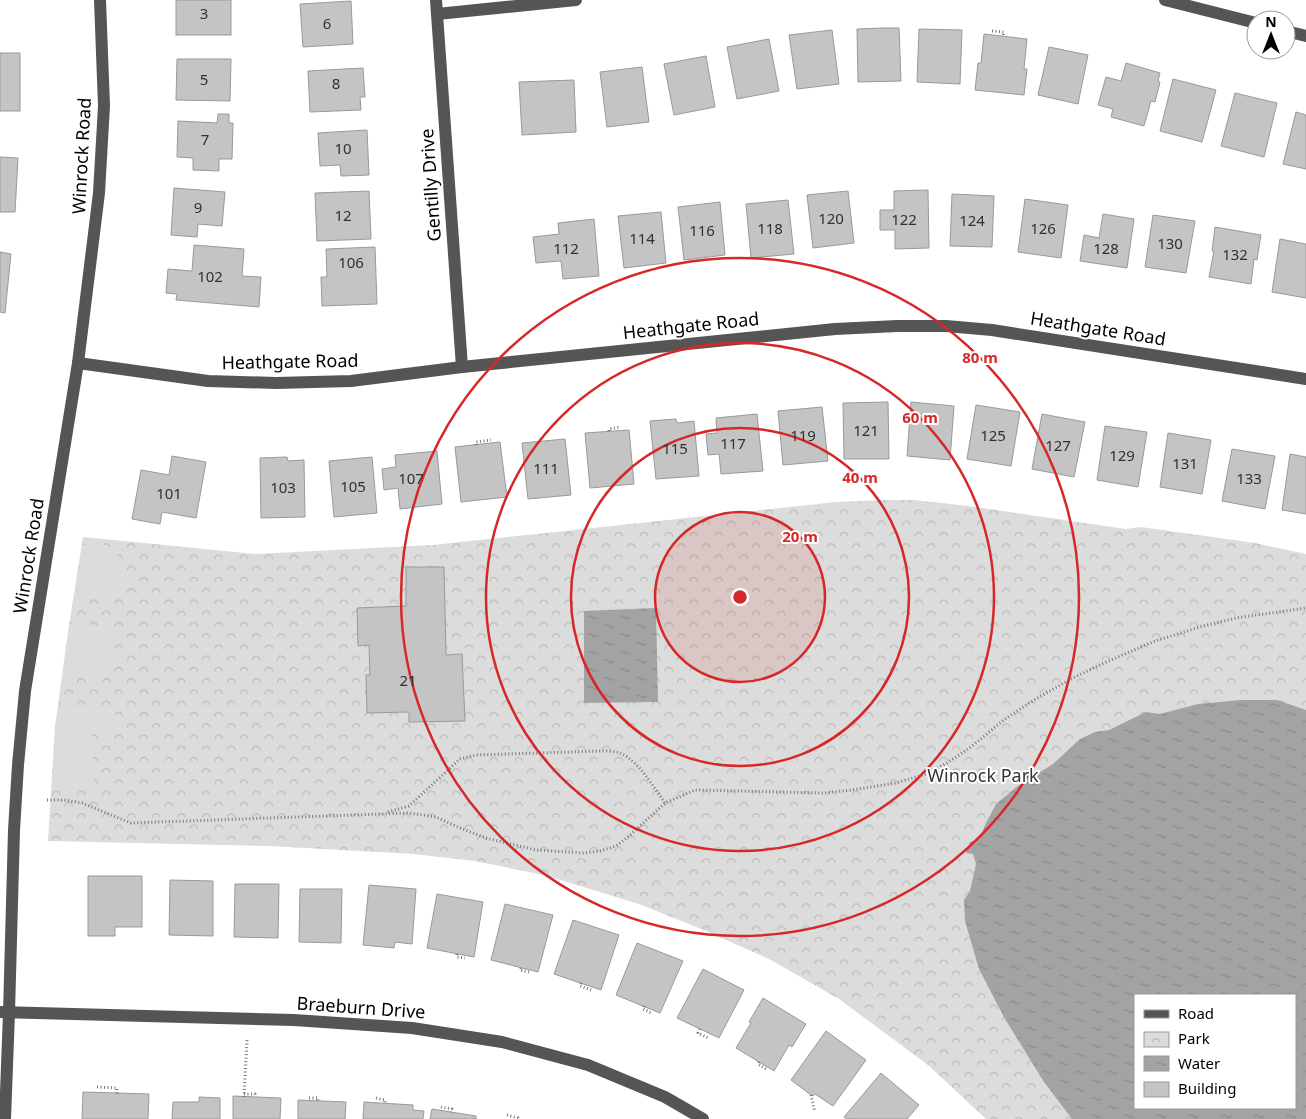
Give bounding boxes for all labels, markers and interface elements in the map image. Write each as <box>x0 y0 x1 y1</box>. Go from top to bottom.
house number: 3 <box>200 3 208 23</box>
north arrow <box>1246 10 1296 60</box>
text: N <box>1265 12 1277 31</box>
house number: 6 <box>323 13 331 33</box>
house number: 5 <box>200 69 208 89</box>
house number: 8 <box>332 73 340 93</box>
street label: Winrock Road <box>66 97 96 215</box>
street label: Gentilly Drive <box>414 128 446 242</box>
house number: 7 <box>201 129 209 149</box>
house number: 10 <box>334 138 352 158</box>
house number: 9 <box>194 197 202 217</box>
house number: 12 <box>334 205 352 225</box>
house number: 120 <box>818 208 844 228</box>
house number: 122 <box>891 209 917 229</box>
house number: 124 <box>959 210 985 230</box>
house number: 118 <box>757 218 783 238</box>
house number: 126 <box>1030 218 1056 238</box>
house number: 116 <box>689 220 715 240</box>
house number: 114 <box>629 228 655 248</box>
house number: 130 <box>1157 233 1183 253</box>
house number: 112 <box>553 238 579 258</box>
house number: 128 <box>1093 238 1119 258</box>
house number: 132 <box>1222 244 1248 264</box>
house number: 106 <box>338 252 364 272</box>
house number: 102 <box>197 266 223 286</box>
street label: Heathgate Road <box>1029 305 1168 351</box>
street label: Heathgate Road <box>622 306 760 344</box>
text: 80 m <box>962 347 998 367</box>
street label: Heathgate Road <box>221 348 359 374</box>
text: 60 m <box>902 407 938 427</box>
house number: 121 <box>853 420 879 440</box>
house number: 119 <box>790 425 816 445</box>
house number: 125 <box>980 425 1006 445</box>
house number: 117 <box>720 433 746 453</box>
house number: 127 <box>1045 435 1071 455</box>
house number: 115 <box>662 438 688 458</box>
house number: 129 <box>1109 445 1135 465</box>
house number: 131 <box>1172 453 1198 473</box>
house number: 111 <box>533 458 559 478</box>
text: 40 m <box>842 467 878 487</box>
house number: 107 <box>398 468 424 488</box>
house number: 133 <box>1236 468 1262 488</box>
house number: 105 <box>340 476 366 496</box>
house number: 103 <box>270 477 296 497</box>
house number: 101 <box>156 483 182 503</box>
street label: Winrock Road <box>7 496 49 615</box>
text: 20 m <box>782 526 818 546</box>
centre of rings <box>731 588 749 606</box>
house number: 21 <box>399 670 417 690</box>
park label: Winrock Park <box>927 763 1039 787</box>
street label: Braeburn Drive <box>296 991 426 1023</box>
legend <box>1134 994 1296 1109</box>
text: Road <box>1178 1003 1214 1023</box>
text: Park <box>1178 1028 1210 1048</box>
text: Water <box>1178 1053 1220 1073</box>
text: Building <box>1178 1078 1236 1098</box>

